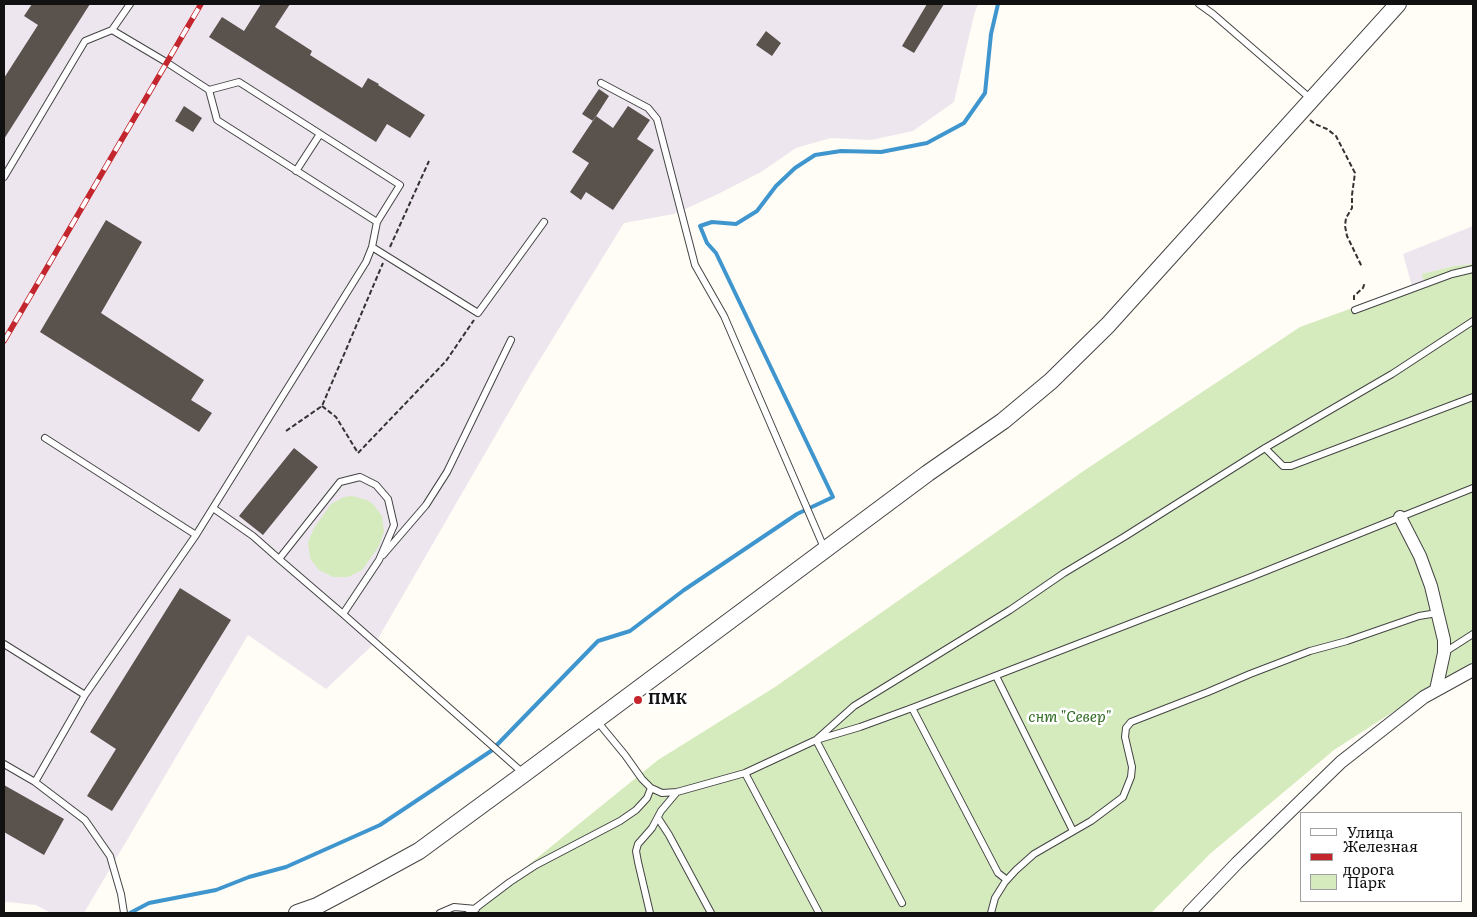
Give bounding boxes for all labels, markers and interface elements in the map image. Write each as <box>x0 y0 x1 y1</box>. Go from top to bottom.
place label: ПМК <box>648 691 687 709</box>
marker: ПМК <box>632 694 644 706</box>
park label: снт "Север" <box>1028 709 1112 727</box>
legend <box>1300 812 1462 902</box>
text: Улица <box>1347 820 1394 843</box>
text: Железная дорога <box>1343 834 1418 880</box>
text: Парк <box>1347 870 1386 893</box>

